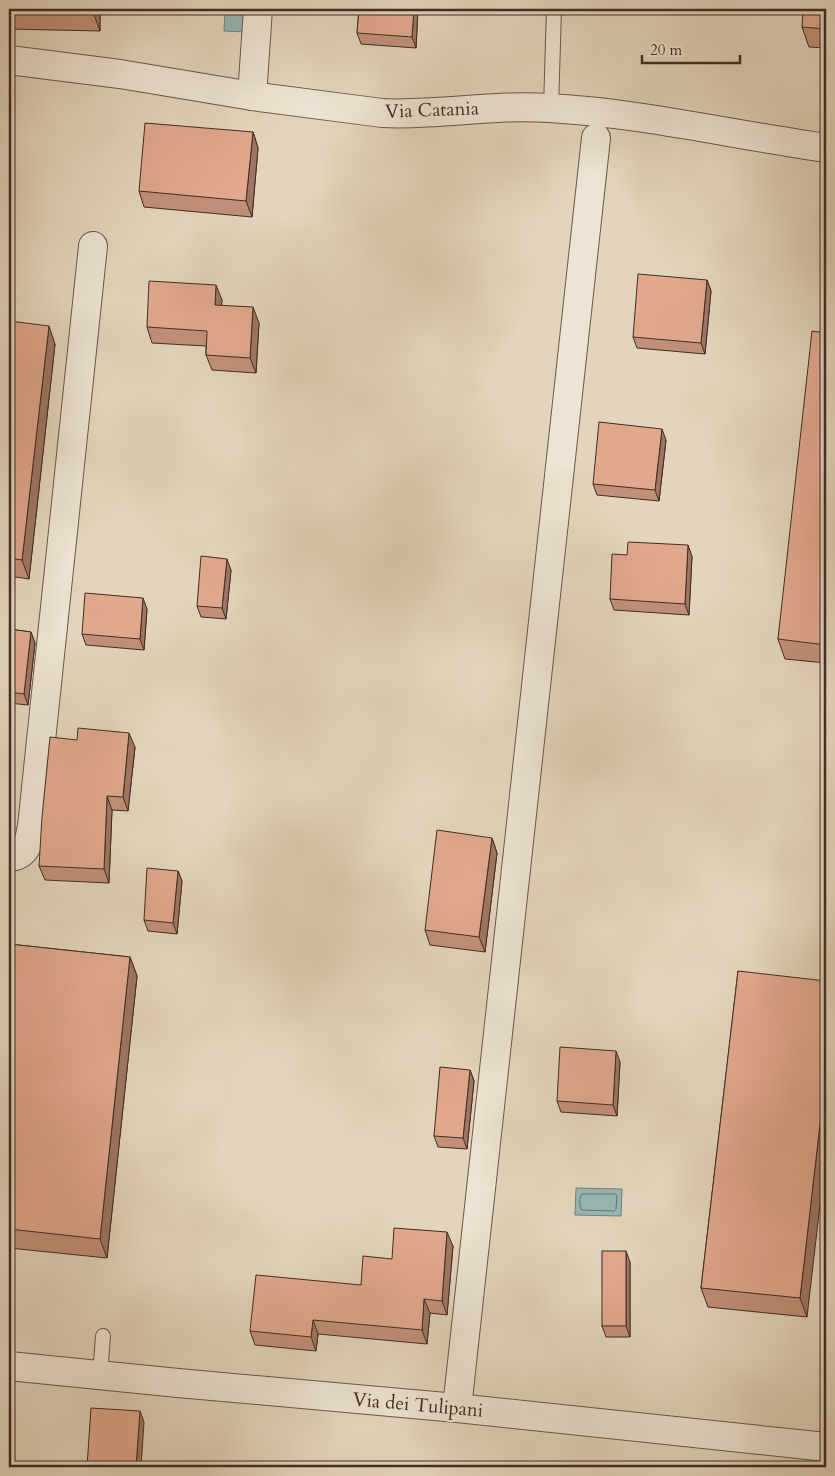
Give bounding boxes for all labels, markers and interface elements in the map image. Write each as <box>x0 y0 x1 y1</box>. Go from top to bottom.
scale bar <box>642 32 740 64</box>
text: 20 m <box>650 40 682 60</box>
street label: Via Catania <box>385 95 479 125</box>
street label: Via dei Tulipani <box>352 1386 484 1424</box>

